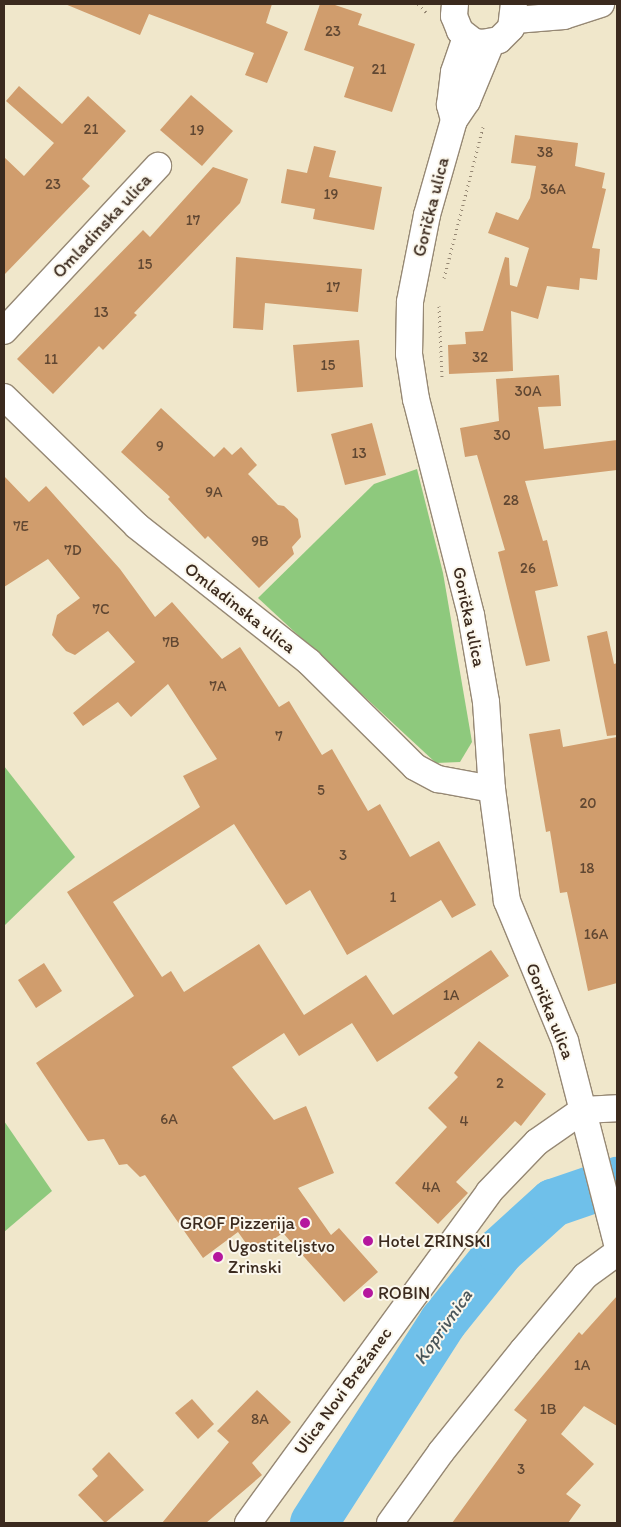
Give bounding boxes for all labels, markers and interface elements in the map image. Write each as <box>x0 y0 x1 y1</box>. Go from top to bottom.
house number: 23 <box>325 23 341 41</box>
house number: 21 <box>372 61 386 79</box>
house number: 21 <box>84 121 98 139</box>
house number: 19 <box>190 122 204 140</box>
house number: 38 <box>537 144 553 162</box>
street label: Gorička ulica <box>408 155 454 259</box>
street label: Omladinska ulica <box>48 169 156 283</box>
house number: 23 <box>45 176 61 194</box>
house number: 36A <box>540 181 566 199</box>
house number: 19 <box>324 186 338 204</box>
house number: 17 <box>186 212 200 230</box>
house number: 15 <box>138 256 152 274</box>
house number: 17 <box>326 279 340 297</box>
house number: 13 <box>93 304 109 322</box>
house number: 32 <box>472 349 488 367</box>
house number: 11 <box>44 351 58 369</box>
house number: 15 <box>321 357 335 375</box>
house number: 30A <box>514 383 542 401</box>
house number: 30 <box>493 427 511 445</box>
house number: 9 <box>156 438 164 456</box>
house number: 13 <box>351 445 367 463</box>
house number: 9A <box>205 484 223 502</box>
house number: 28 <box>503 492 519 510</box>
house number: 7E <box>13 518 29 536</box>
house number: 9B <box>251 533 269 551</box>
house number: 7D <box>64 542 82 560</box>
street label: Omladinska ulica <box>180 558 300 658</box>
house number: 26 <box>520 560 536 578</box>
street label: Gorička ulica <box>448 565 490 669</box>
house number: 7C <box>92 601 110 619</box>
house number: 7B <box>162 634 180 652</box>
house number: 7A <box>209 678 227 696</box>
house number: 7 <box>275 728 283 746</box>
house number: 5 <box>317 782 325 800</box>
house number: 20 <box>579 795 597 813</box>
house number: 3 <box>339 847 347 865</box>
house number: 18 <box>579 860 595 878</box>
house number: 1 <box>390 889 396 907</box>
house number: 16A <box>584 926 608 944</box>
street label: Gorička ulica <box>521 960 579 1062</box>
house number: 1A <box>443 987 459 1005</box>
house number: 2 <box>496 1075 504 1093</box>
house number: 6A <box>160 1111 178 1129</box>
house number: 4 <box>459 1113 469 1131</box>
house number: 4A <box>422 1179 440 1197</box>
place label: GROF Pizzerija <box>180 1212 295 1234</box>
marker: GROF Pizzerija <box>299 1217 311 1229</box>
place label: Hotel ZRINSKI <box>378 1230 490 1252</box>
marker: Hotel ZRINSKI <box>362 1235 374 1247</box>
place label: Ugostiteljstvo Zrinski <box>228 1236 335 1278</box>
marker: Ugostiteljstvo Zrinski <box>212 1251 224 1263</box>
place label: ROBIN <box>378 1282 430 1304</box>
water label: Koprivnica <box>409 1285 477 1369</box>
marker: ROBIN <box>362 1287 374 1299</box>
street label: Ulica Novi Brežanec <box>290 1323 396 1459</box>
house number: 1A <box>574 1357 590 1375</box>
house number: 1B <box>540 1401 556 1419</box>
house number: 8A <box>251 1411 269 1429</box>
house number: 3 <box>517 1461 525 1479</box>

